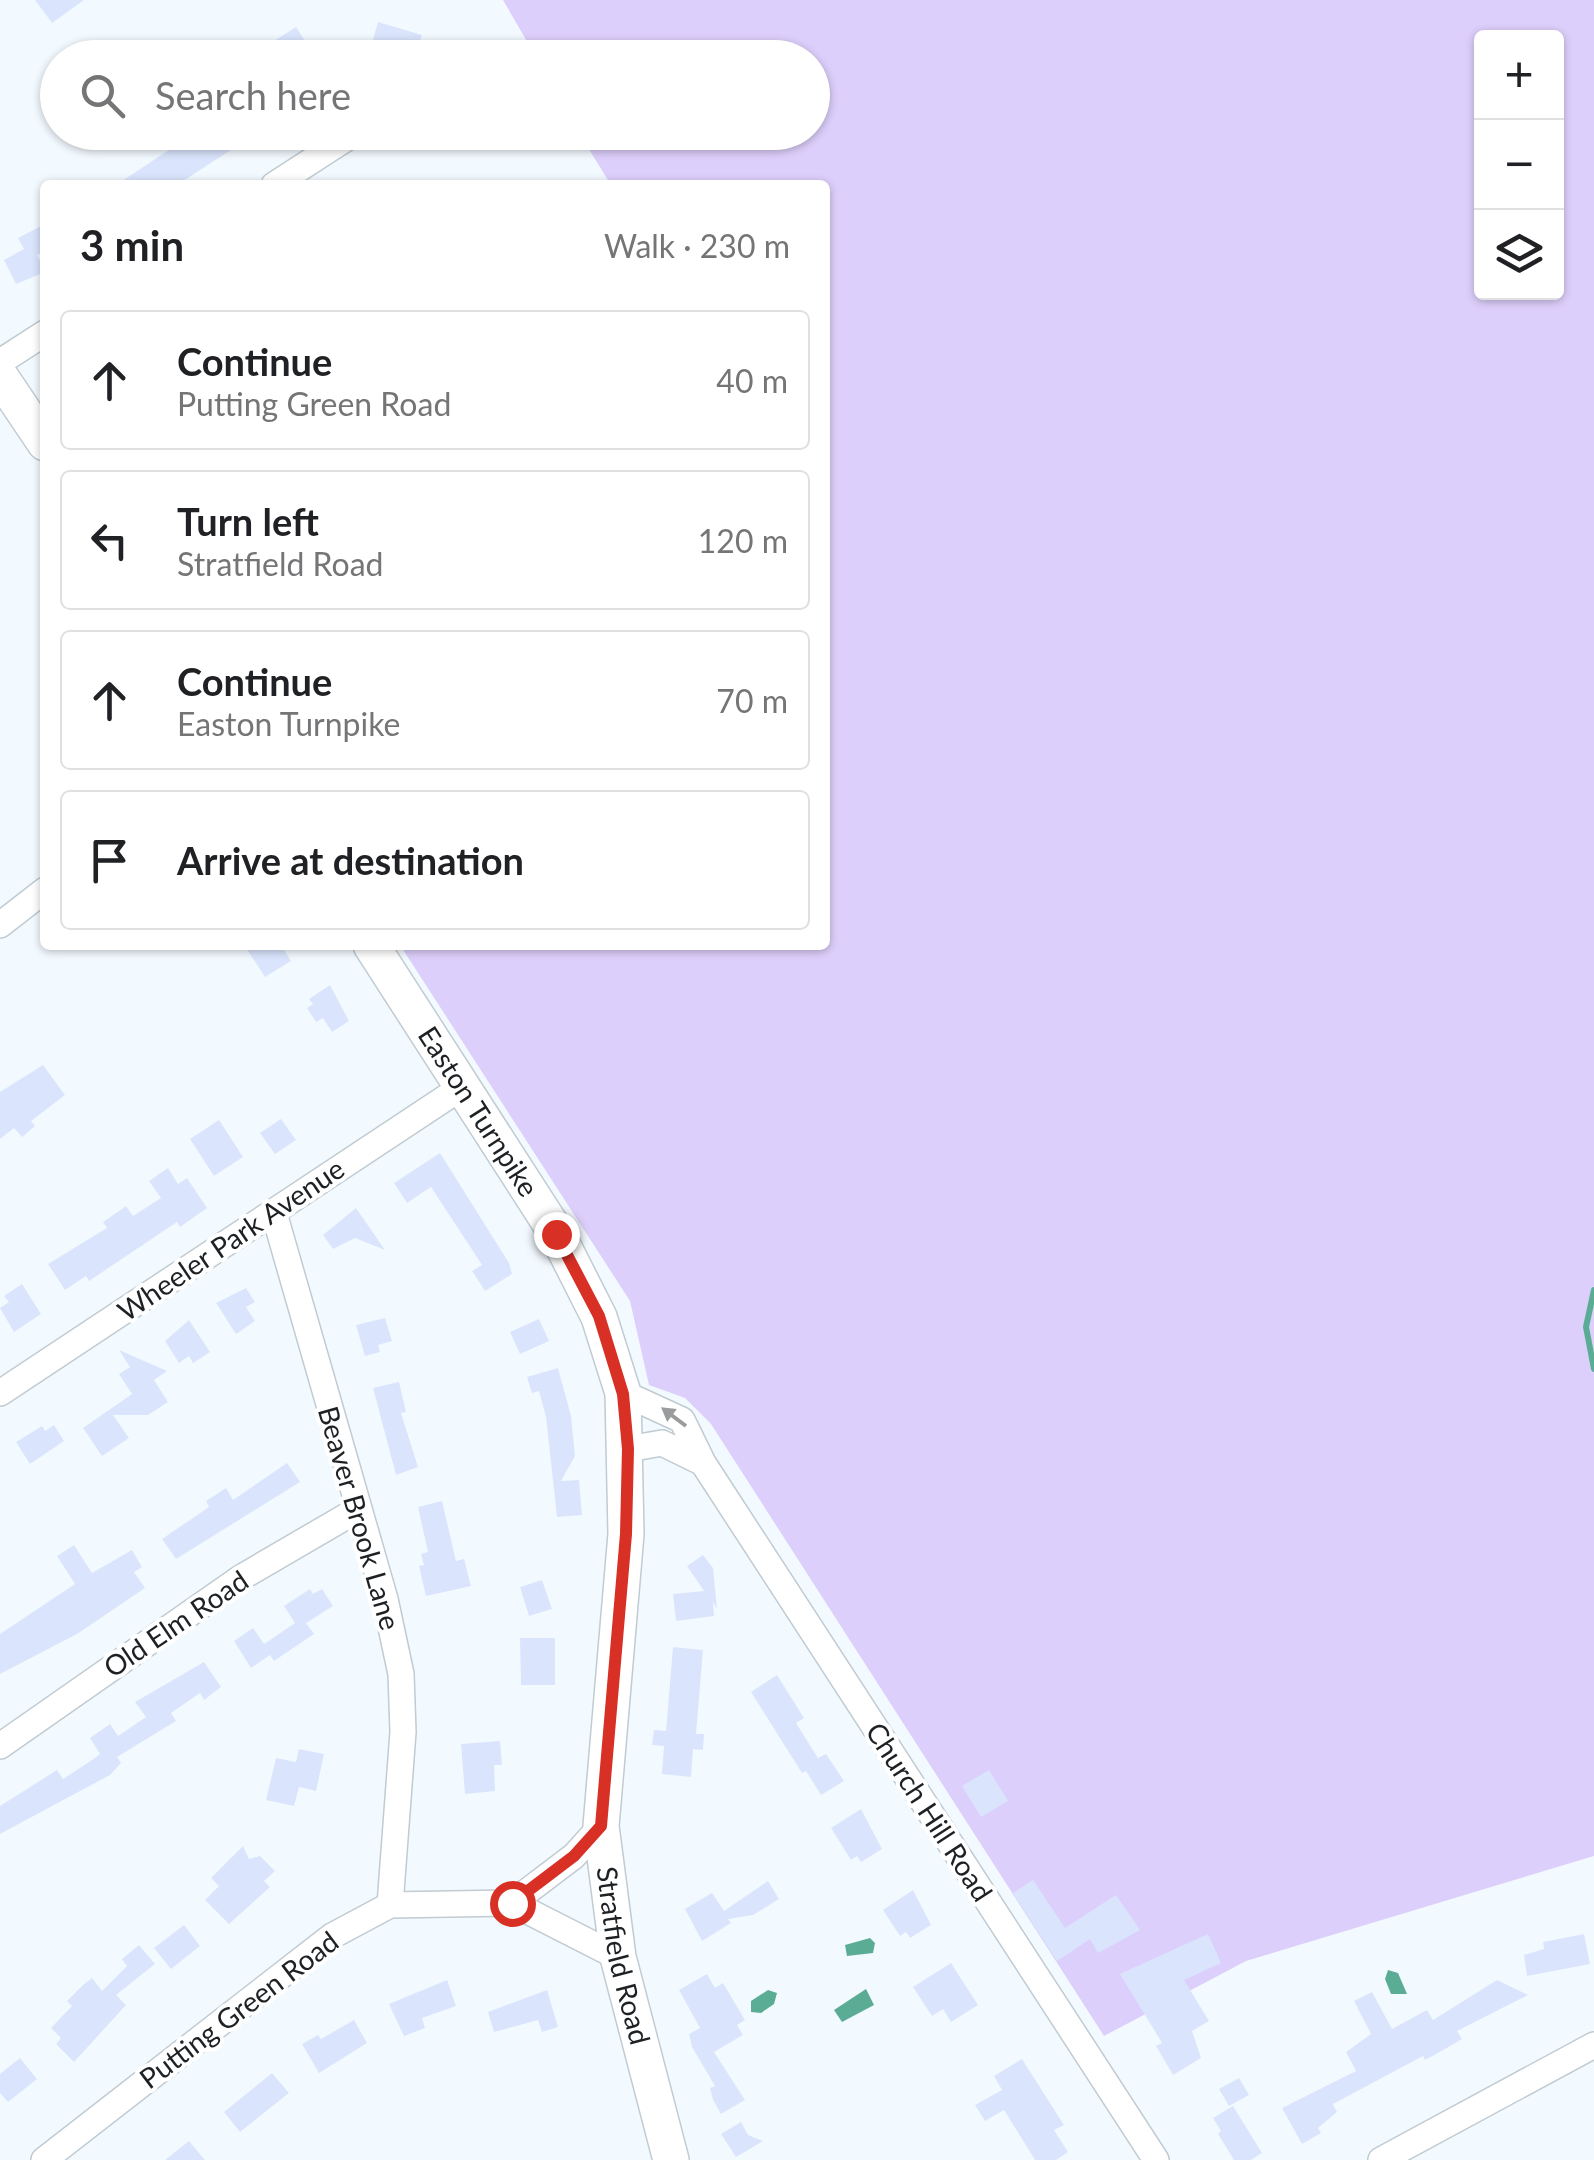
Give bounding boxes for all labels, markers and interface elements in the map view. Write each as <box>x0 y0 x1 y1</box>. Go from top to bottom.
map controls <box>1474 30 1564 300</box>
button: + <box>1474 30 1564 120</box>
search box <box>40 40 830 150</box>
icon: search <box>75 68 130 123</box>
text: Search here <box>155 72 351 118</box>
button: − <box>1474 120 1564 210</box>
button: layers <box>1474 210 1564 300</box>
text: 3 min <box>80 220 184 270</box>
text: Walk · 230 m <box>604 226 790 265</box>
text: Continue <box>177 338 332 384</box>
icon: ahead <box>82 353 137 408</box>
text: 40 m <box>716 361 788 400</box>
text: Putting Green Road <box>177 384 451 423</box>
text: Turn left <box>177 498 319 544</box>
icon: left <box>82 513 137 568</box>
text: 120 m <box>698 521 788 560</box>
text: Stratfield Road <box>177 544 384 583</box>
text: Continue <box>177 658 332 704</box>
icon: ahead <box>82 673 137 728</box>
text: 70 m <box>716 681 788 720</box>
text: Easton Turnpike <box>177 704 400 743</box>
icon: arrive <box>82 833 137 888</box>
text: Arrive at destination <box>177 837 524 883</box>
street label: Easton Turnpike <box>412 1020 546 1202</box>
street label: Wheeler Park Avenue <box>111 1151 350 1328</box>
route end <box>534 1212 580 1258</box>
street label: Beaver Brook Lane <box>312 1402 408 1634</box>
one-way arrow <box>661 1407 687 1428</box>
street label: Old Elm Road <box>97 1563 254 1684</box>
street label: Church Hill Road <box>859 1716 1000 1907</box>
street label: Stratfield Road <box>590 1864 658 2048</box>
route start <box>490 1881 536 1927</box>
street label: Putting Green Road <box>132 1923 344 2095</box>

